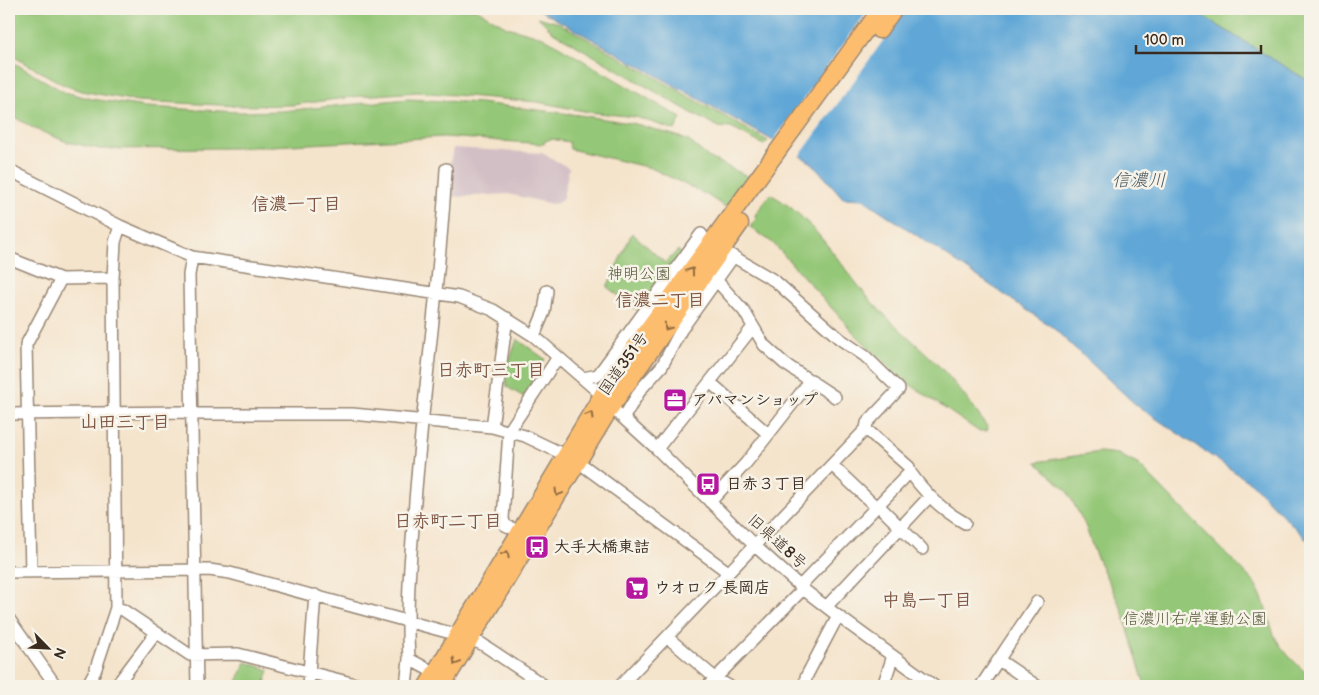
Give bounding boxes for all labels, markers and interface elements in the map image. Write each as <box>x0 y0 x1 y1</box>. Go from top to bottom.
scale bar <box>1136 22 1262 54</box>
text: 100 m <box>1144 31 1184 50</box>
water label: 信濃川 <box>1112 170 1166 191</box>
district label: 信濃一丁目 <box>251 194 341 215</box>
park label: 神明公園 <box>607 265 671 284</box>
one-way arrow <box>685 267 694 277</box>
district label: 信濃二丁目 <box>615 290 705 311</box>
one-way arrow <box>664 321 673 331</box>
street label: 国道351号 <box>595 329 653 399</box>
district label: 日赤町三丁目 <box>437 360 545 381</box>
office icon: アパマンショップ <box>662 387 688 413</box>
place label: アパマンショップ <box>692 391 818 410</box>
district label: 山田三丁目 <box>80 412 170 433</box>
one-way arrow <box>583 412 593 421</box>
bus stop icon: 日赤３丁目 <box>695 471 721 497</box>
place label: 日赤３丁目 <box>726 475 806 494</box>
one-way arrow <box>554 488 564 497</box>
street label: 旧県道8号 <box>743 510 811 574</box>
district label: 日赤町二丁目 <box>394 511 502 532</box>
bus stop icon: 大手大橋東詰 <box>524 534 550 560</box>
place label: 大手大橋東詰 <box>554 538 650 557</box>
one-way arrow <box>500 551 510 560</box>
supermarket icon: ウオロク 長岡店 <box>624 575 650 601</box>
place label: ウオロク 長岡店 <box>654 579 770 598</box>
district label: 中島一丁目 <box>882 590 972 611</box>
park label: 信濃川右岸運動公園 <box>1123 610 1267 629</box>
north arrow <box>22 622 72 672</box>
text: N <box>50 645 69 661</box>
one-way arrow <box>453 657 463 666</box>

